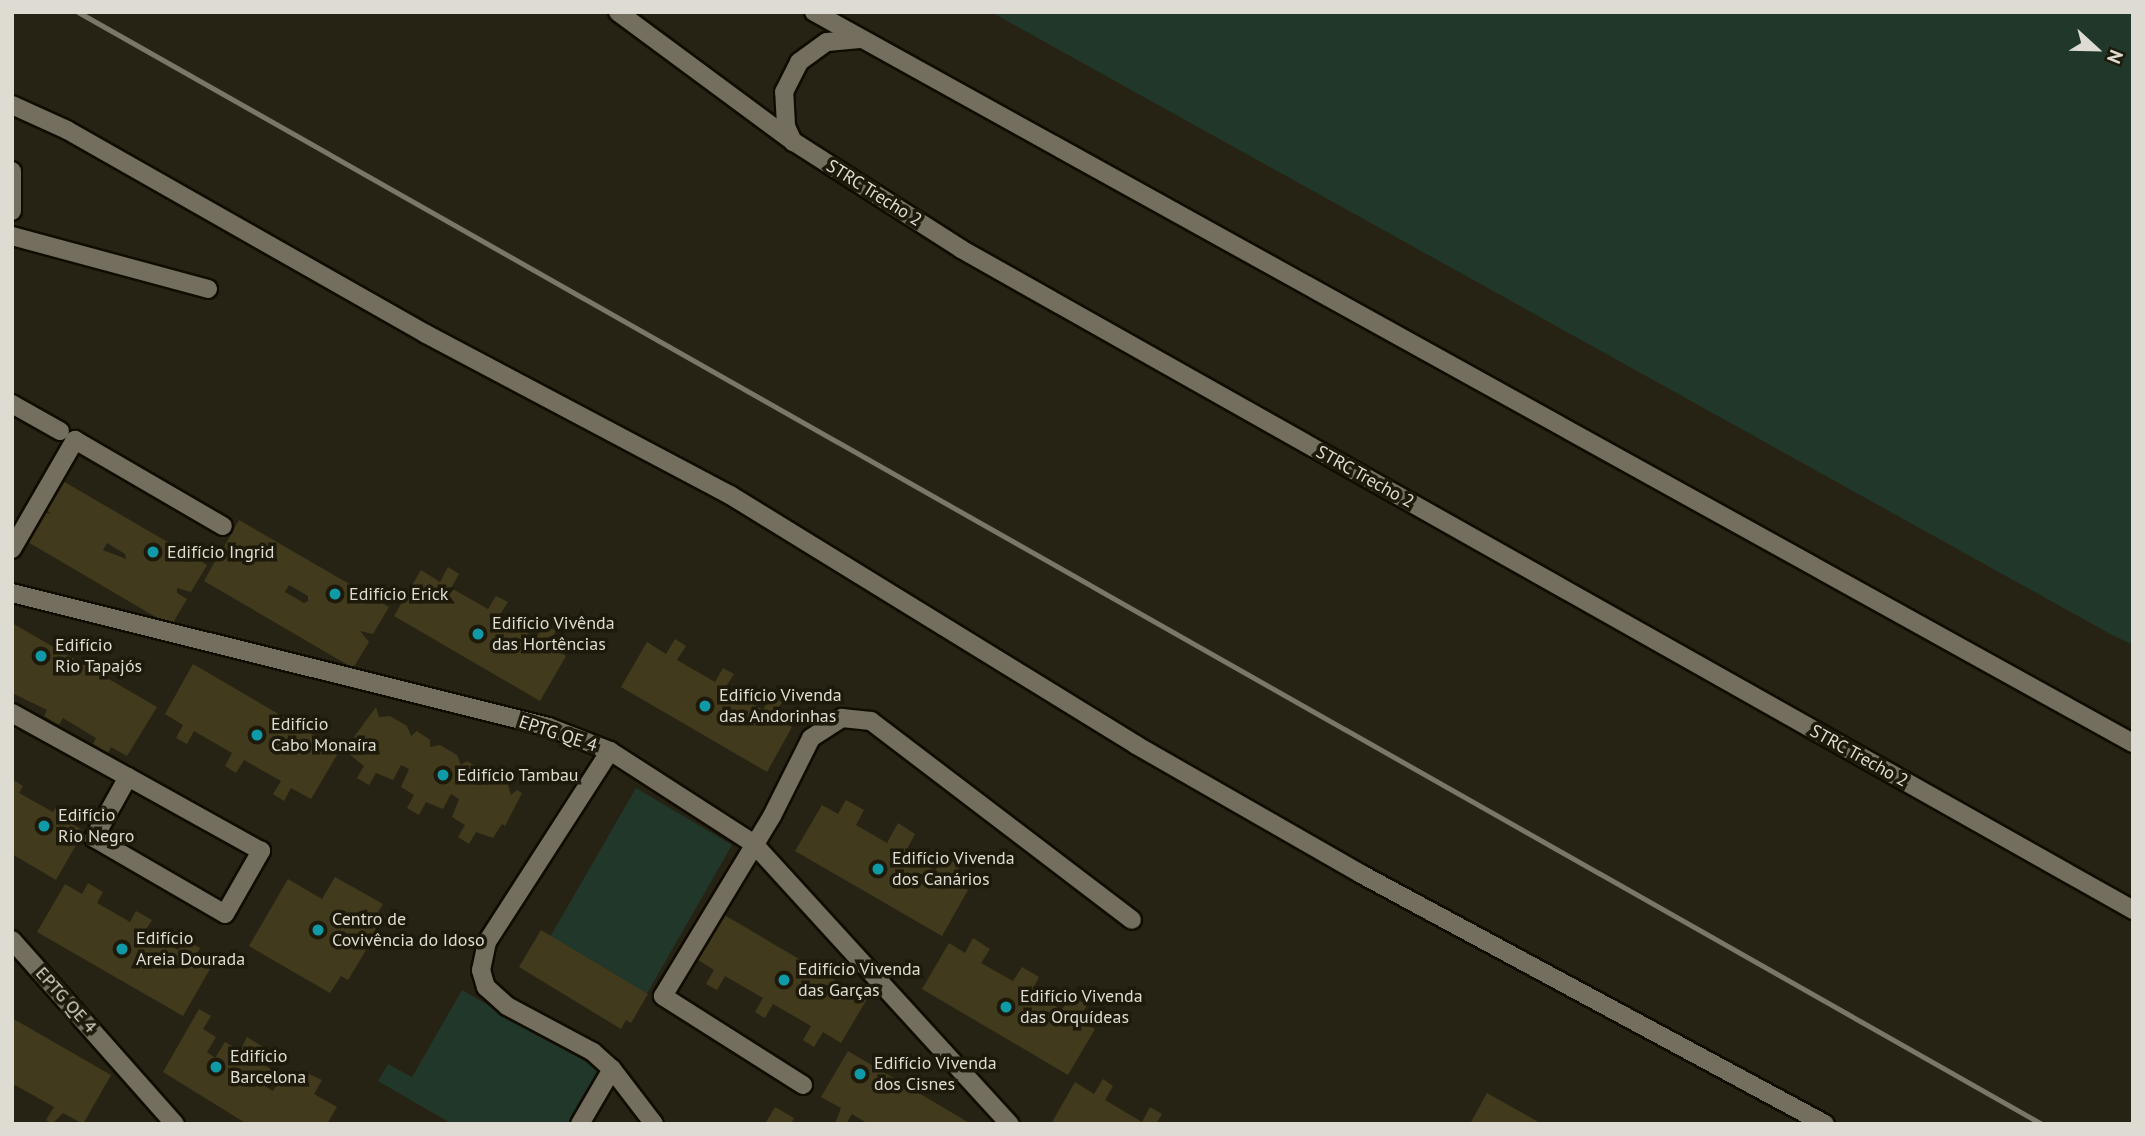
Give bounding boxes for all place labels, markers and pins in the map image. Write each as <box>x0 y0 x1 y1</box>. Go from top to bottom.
place label: Edifício Ingrid <box>167 541 274 563</box>
marker: Edifício Ingrid <box>145 544 161 560</box>
place label: Edifício Erick <box>349 583 448 605</box>
marker: Edifício Erick <box>327 586 343 602</box>
place label: Edifício Vivênda das Hortências <box>492 613 615 656</box>
marker: Edifício Vivênda das Hortências <box>470 626 486 642</box>
place label: Edifício Rio Tapajós <box>55 635 143 678</box>
marker: Edifício Rio Tapajós <box>33 648 49 664</box>
place label: Edifício Vivenda das Andorinhas <box>719 685 842 728</box>
marker: Edifício Vivenda das Andorinhas <box>697 698 713 714</box>
place label: Edifício Cabo Monaíra <box>271 714 377 756</box>
marker: Edifício Cabo Monaíra <box>249 727 265 743</box>
place label: Edifício Tambau <box>457 764 579 786</box>
marker: Edifício Tambau <box>435 767 451 783</box>
place label: Edifício Rio Negro <box>58 805 134 848</box>
marker: Edifício Rio Negro <box>36 818 52 834</box>
place label: Edifício Vivenda dos Canários <box>892 848 1015 890</box>
marker: Edifício Vivenda dos Canários <box>870 861 886 877</box>
place label: Centro de Covivência do Idoso <box>332 909 485 951</box>
marker: Centro de Covivência do Idoso <box>310 922 326 938</box>
place label: Edifício Areia Dourada <box>136 928 245 970</box>
marker: Edifício Areia Dourada <box>114 941 130 957</box>
place label: Edifício Vivenda das Garças <box>798 959 921 1002</box>
marker: Edifício Vivenda das Garças <box>776 972 792 988</box>
place label: Edifício Vivenda das Orquídeas <box>1020 986 1143 1028</box>
marker: Edifício Vivenda das Orquídeas <box>998 999 1014 1015</box>
place label: Edifício Barcelona <box>230 1046 306 1088</box>
place label: Edifício Vivenda dos Cisnes <box>874 1053 997 1096</box>
marker: Edifício Barcelona <box>208 1059 224 1075</box>
marker: Edifício Vivenda dos Cisnes <box>852 1066 868 1082</box>

